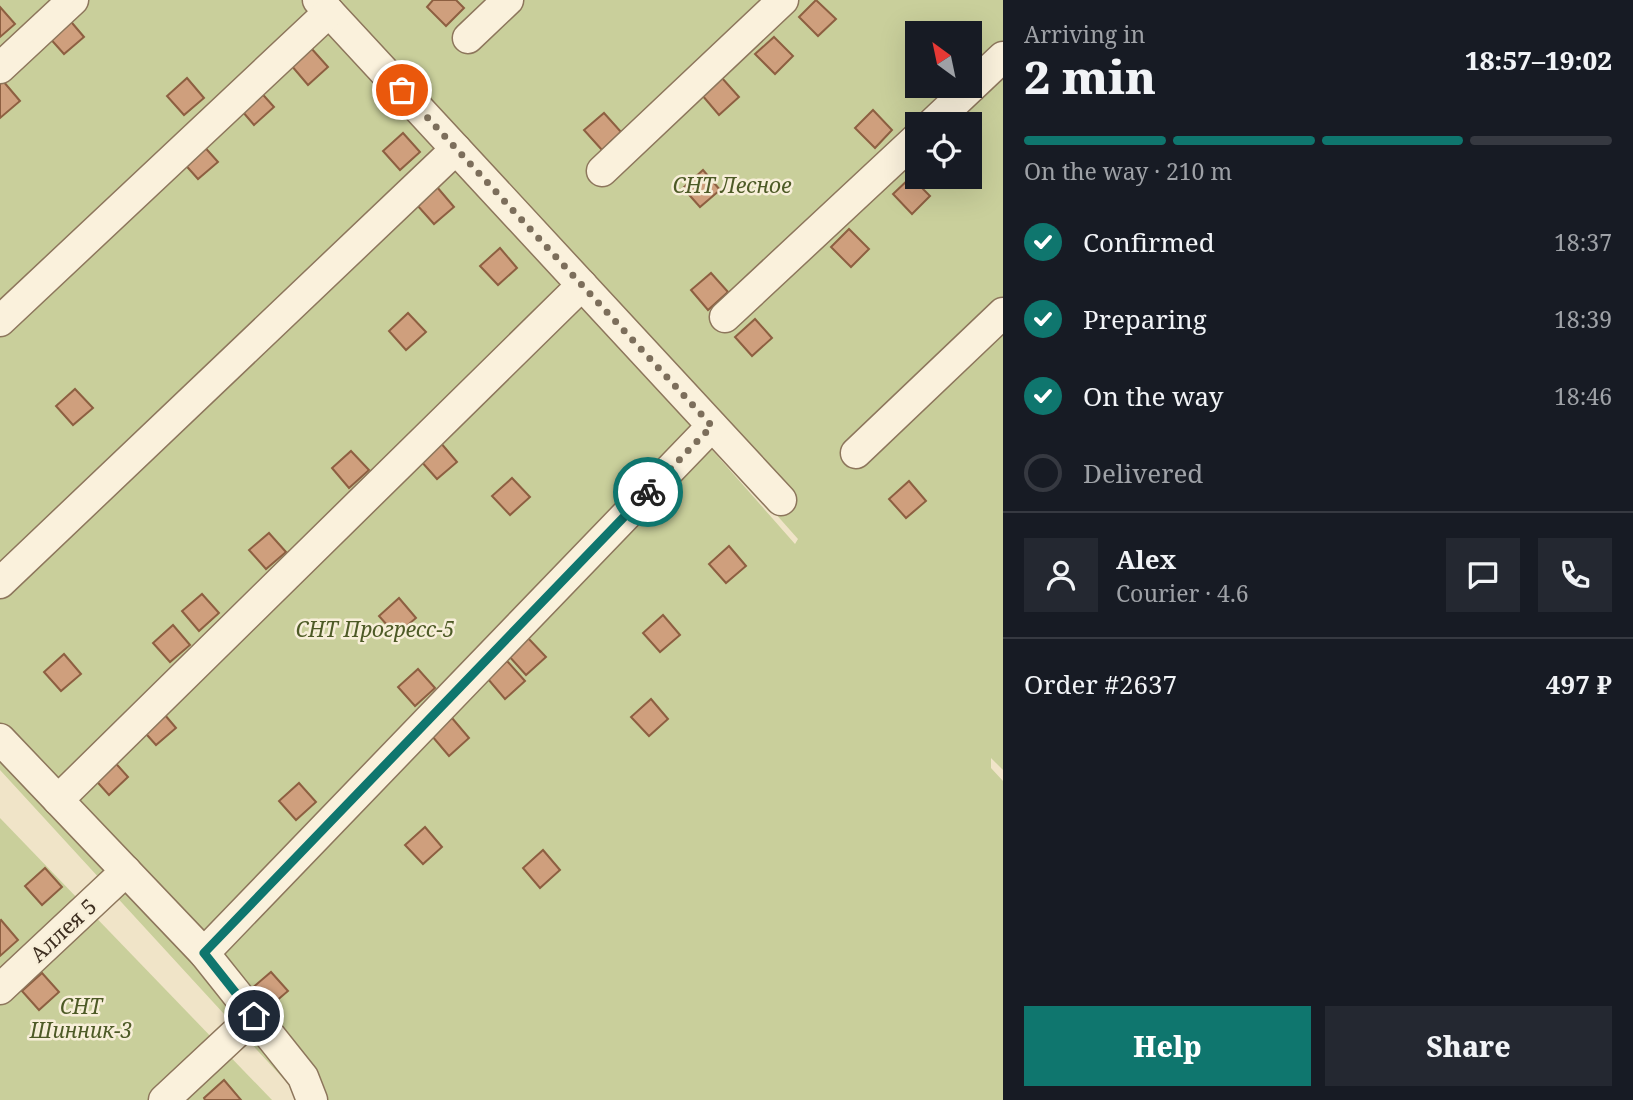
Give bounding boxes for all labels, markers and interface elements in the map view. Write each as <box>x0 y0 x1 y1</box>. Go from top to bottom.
text: Arriving in <box>1024 18 1145 50</box>
north arrow <box>905 21 982 98</box>
map controls <box>905 21 982 189</box>
text: 18:57–19:02 <box>1465 42 1612 78</box>
text: 2 min <box>1024 45 1156 107</box>
pin <box>372 60 432 120</box>
icon: bag <box>383 71 421 109</box>
button: locate <box>905 112 982 189</box>
text: On the way · 210 m <box>1024 155 1232 187</box>
park label: СНТ Лесное <box>672 171 792 199</box>
icon: check <box>1024 223 1062 261</box>
text: Confirmed <box>1083 224 1215 260</box>
text: 18:37 <box>1554 226 1612 258</box>
icon: check <box>1024 300 1062 338</box>
text: Preparing <box>1083 301 1207 337</box>
text: 18:39 <box>1554 303 1612 335</box>
icon: check <box>1024 377 1062 415</box>
text: On the way <box>1083 378 1223 414</box>
text: 18:46 <box>1554 380 1612 412</box>
text: Delivered <box>1083 455 1203 491</box>
courier <box>613 457 683 527</box>
icon: bike <box>629 473 667 511</box>
button: person <box>1024 538 1098 612</box>
button: chat <box>1446 538 1520 612</box>
button: phone <box>1538 538 1612 612</box>
text: Alex <box>1116 541 1176 577</box>
text: Courier · 4.6 <box>1116 577 1249 609</box>
park label: СНТ Прогресс-5 <box>295 615 455 643</box>
text: Order #2637 <box>1024 666 1177 702</box>
text: 497 ₽ <box>1546 666 1612 702</box>
street label: Аллея 5 <box>24 892 102 968</box>
pin <box>224 986 284 1046</box>
park label: СНТ Шинник-3 <box>29 992 132 1044</box>
icon: home <box>235 997 273 1035</box>
button: Help <box>1024 1006 1311 1086</box>
button: Share <box>1325 1006 1612 1086</box>

